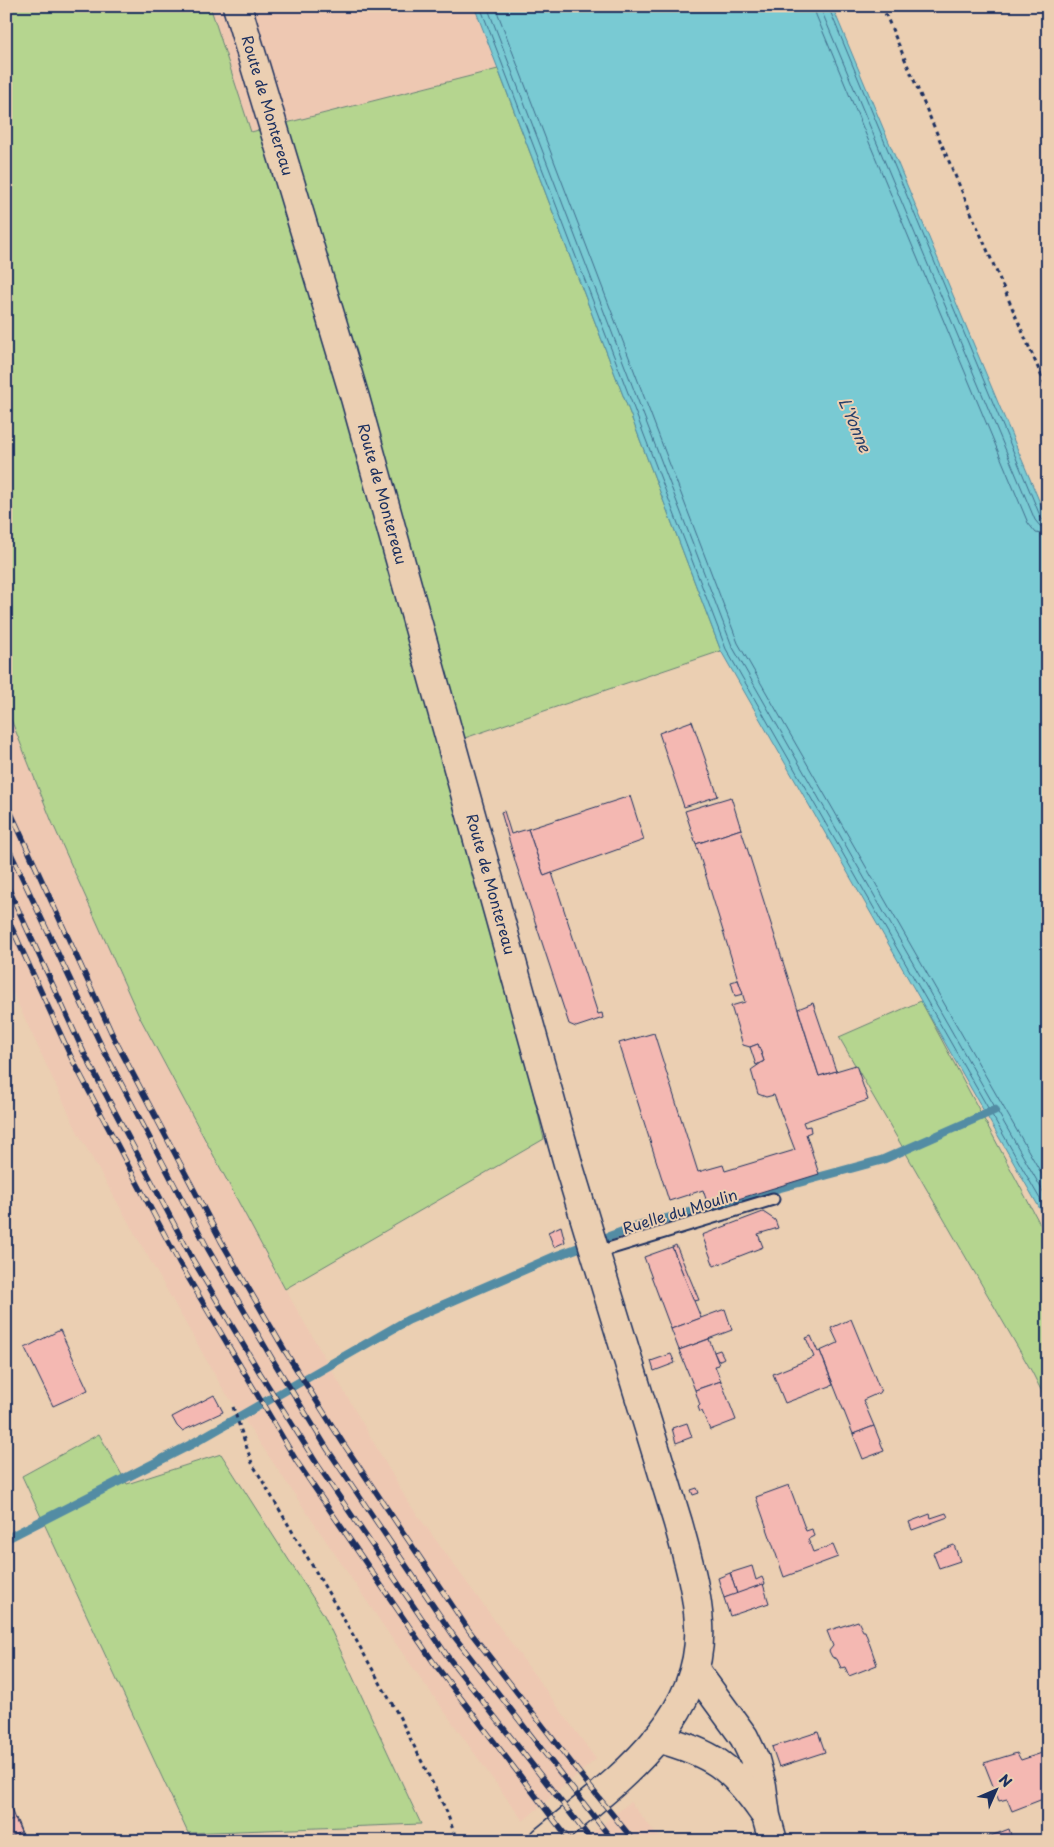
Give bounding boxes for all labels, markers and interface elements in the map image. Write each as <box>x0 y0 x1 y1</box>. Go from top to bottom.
street label: Route de Montereau <box>236 32 300 178</box>
water label: L'Yonne <box>834 394 879 457</box>
street label: Route de Montereau <box>353 420 414 567</box>
street label: Route de Montereau <box>461 811 522 957</box>
street label: Ruelle du Moulin <box>619 1182 740 1239</box>
north arrow <box>972 1764 1022 1814</box>
text: N <box>994 1769 1017 1792</box>

